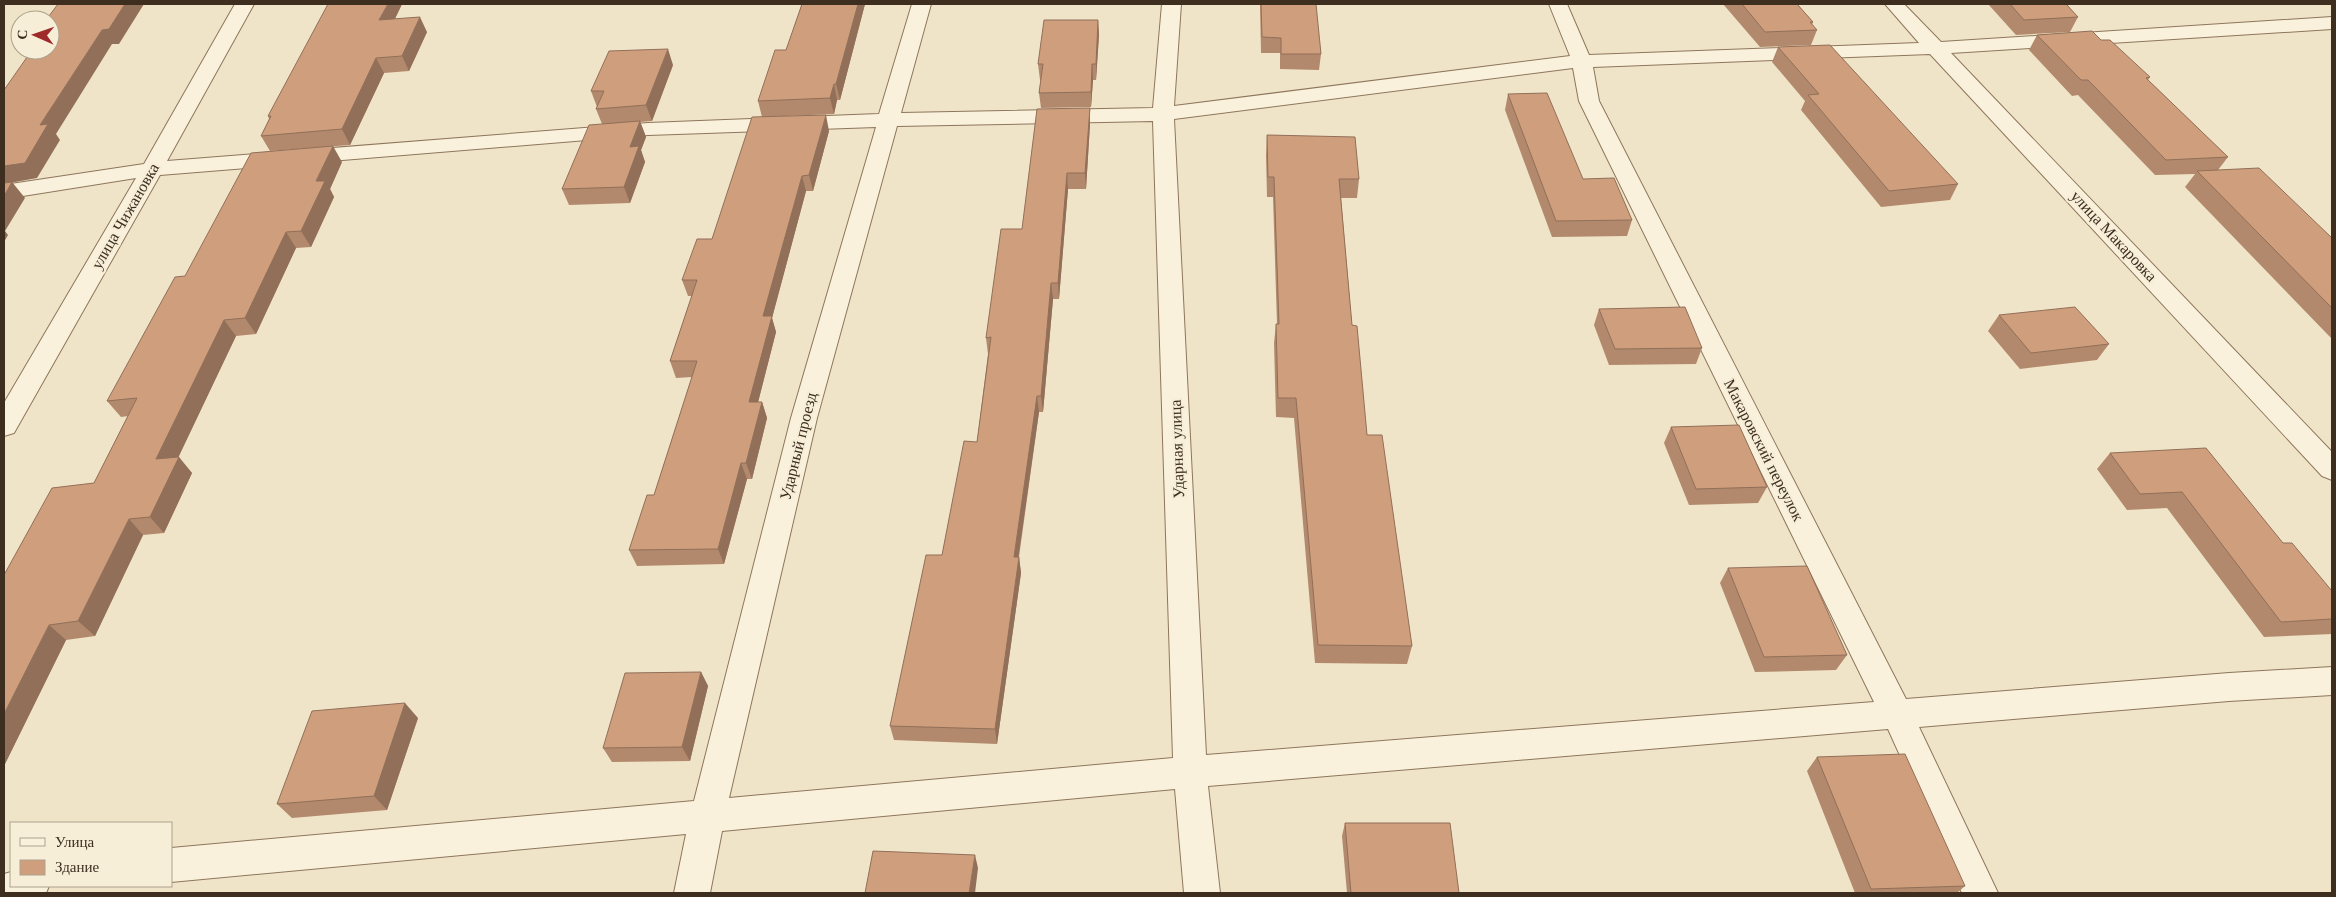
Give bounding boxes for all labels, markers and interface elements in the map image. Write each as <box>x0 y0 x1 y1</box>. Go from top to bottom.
north arrow <box>10 10 60 60</box>
text: С <box>15 29 30 40</box>
street label: улица Чижановка <box>88 160 163 272</box>
street label: улица Макаровка <box>2067 187 2160 286</box>
street label: Макаровский переулок <box>1720 376 1807 524</box>
street label: Ударный проезд <box>776 390 821 502</box>
street label: Ударная улица <box>1167 399 1188 499</box>
legend <box>10 822 172 887</box>
text: Улица <box>55 834 94 850</box>
text: Здание <box>55 859 99 875</box>

